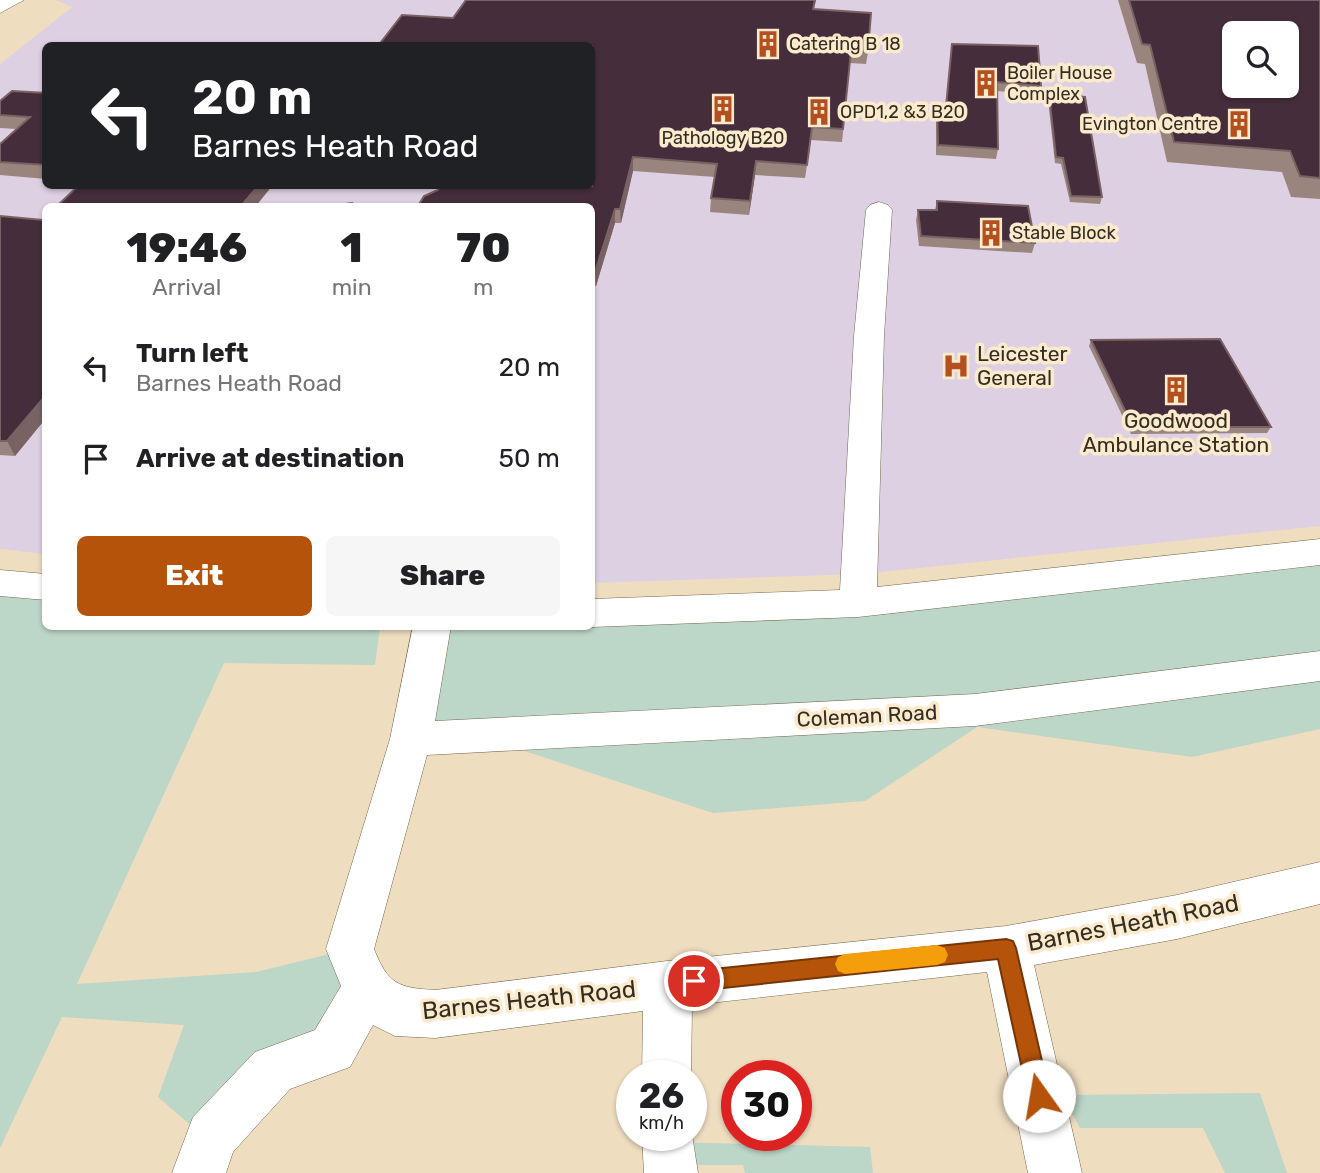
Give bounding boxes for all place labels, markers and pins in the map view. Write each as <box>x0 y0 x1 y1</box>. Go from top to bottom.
building icon: Catering B 18 <box>753 29 783 59</box>
place label: Catering B 18 <box>789 33 901 55</box>
place label: Boiler House Complex <box>1007 62 1112 105</box>
building icon: Boiler House Complex <box>971 68 1001 98</box>
building icon: Pathology B20 <box>708 94 738 124</box>
building icon: OPD1,2 &3 B20 <box>804 97 834 127</box>
place label: OPD1,2 &3 B20 <box>840 101 965 123</box>
building icon: Evington Centre <box>1224 109 1254 139</box>
place label: Evington Centre <box>1082 113 1218 135</box>
place label: Pathology B20 <box>662 127 784 149</box>
building icon: Stable Block <box>976 218 1006 248</box>
place label: Stable Block <box>1012 222 1116 244</box>
place label: Leicester General <box>977 341 1067 390</box>
hospital icon: Leicester General <box>941 351 971 381</box>
building icon: Goodwood Ambulance Station <box>1161 375 1191 405</box>
place label: Goodwood Ambulance Station <box>1083 408 1269 457</box>
pin <box>664 951 724 1011</box>

